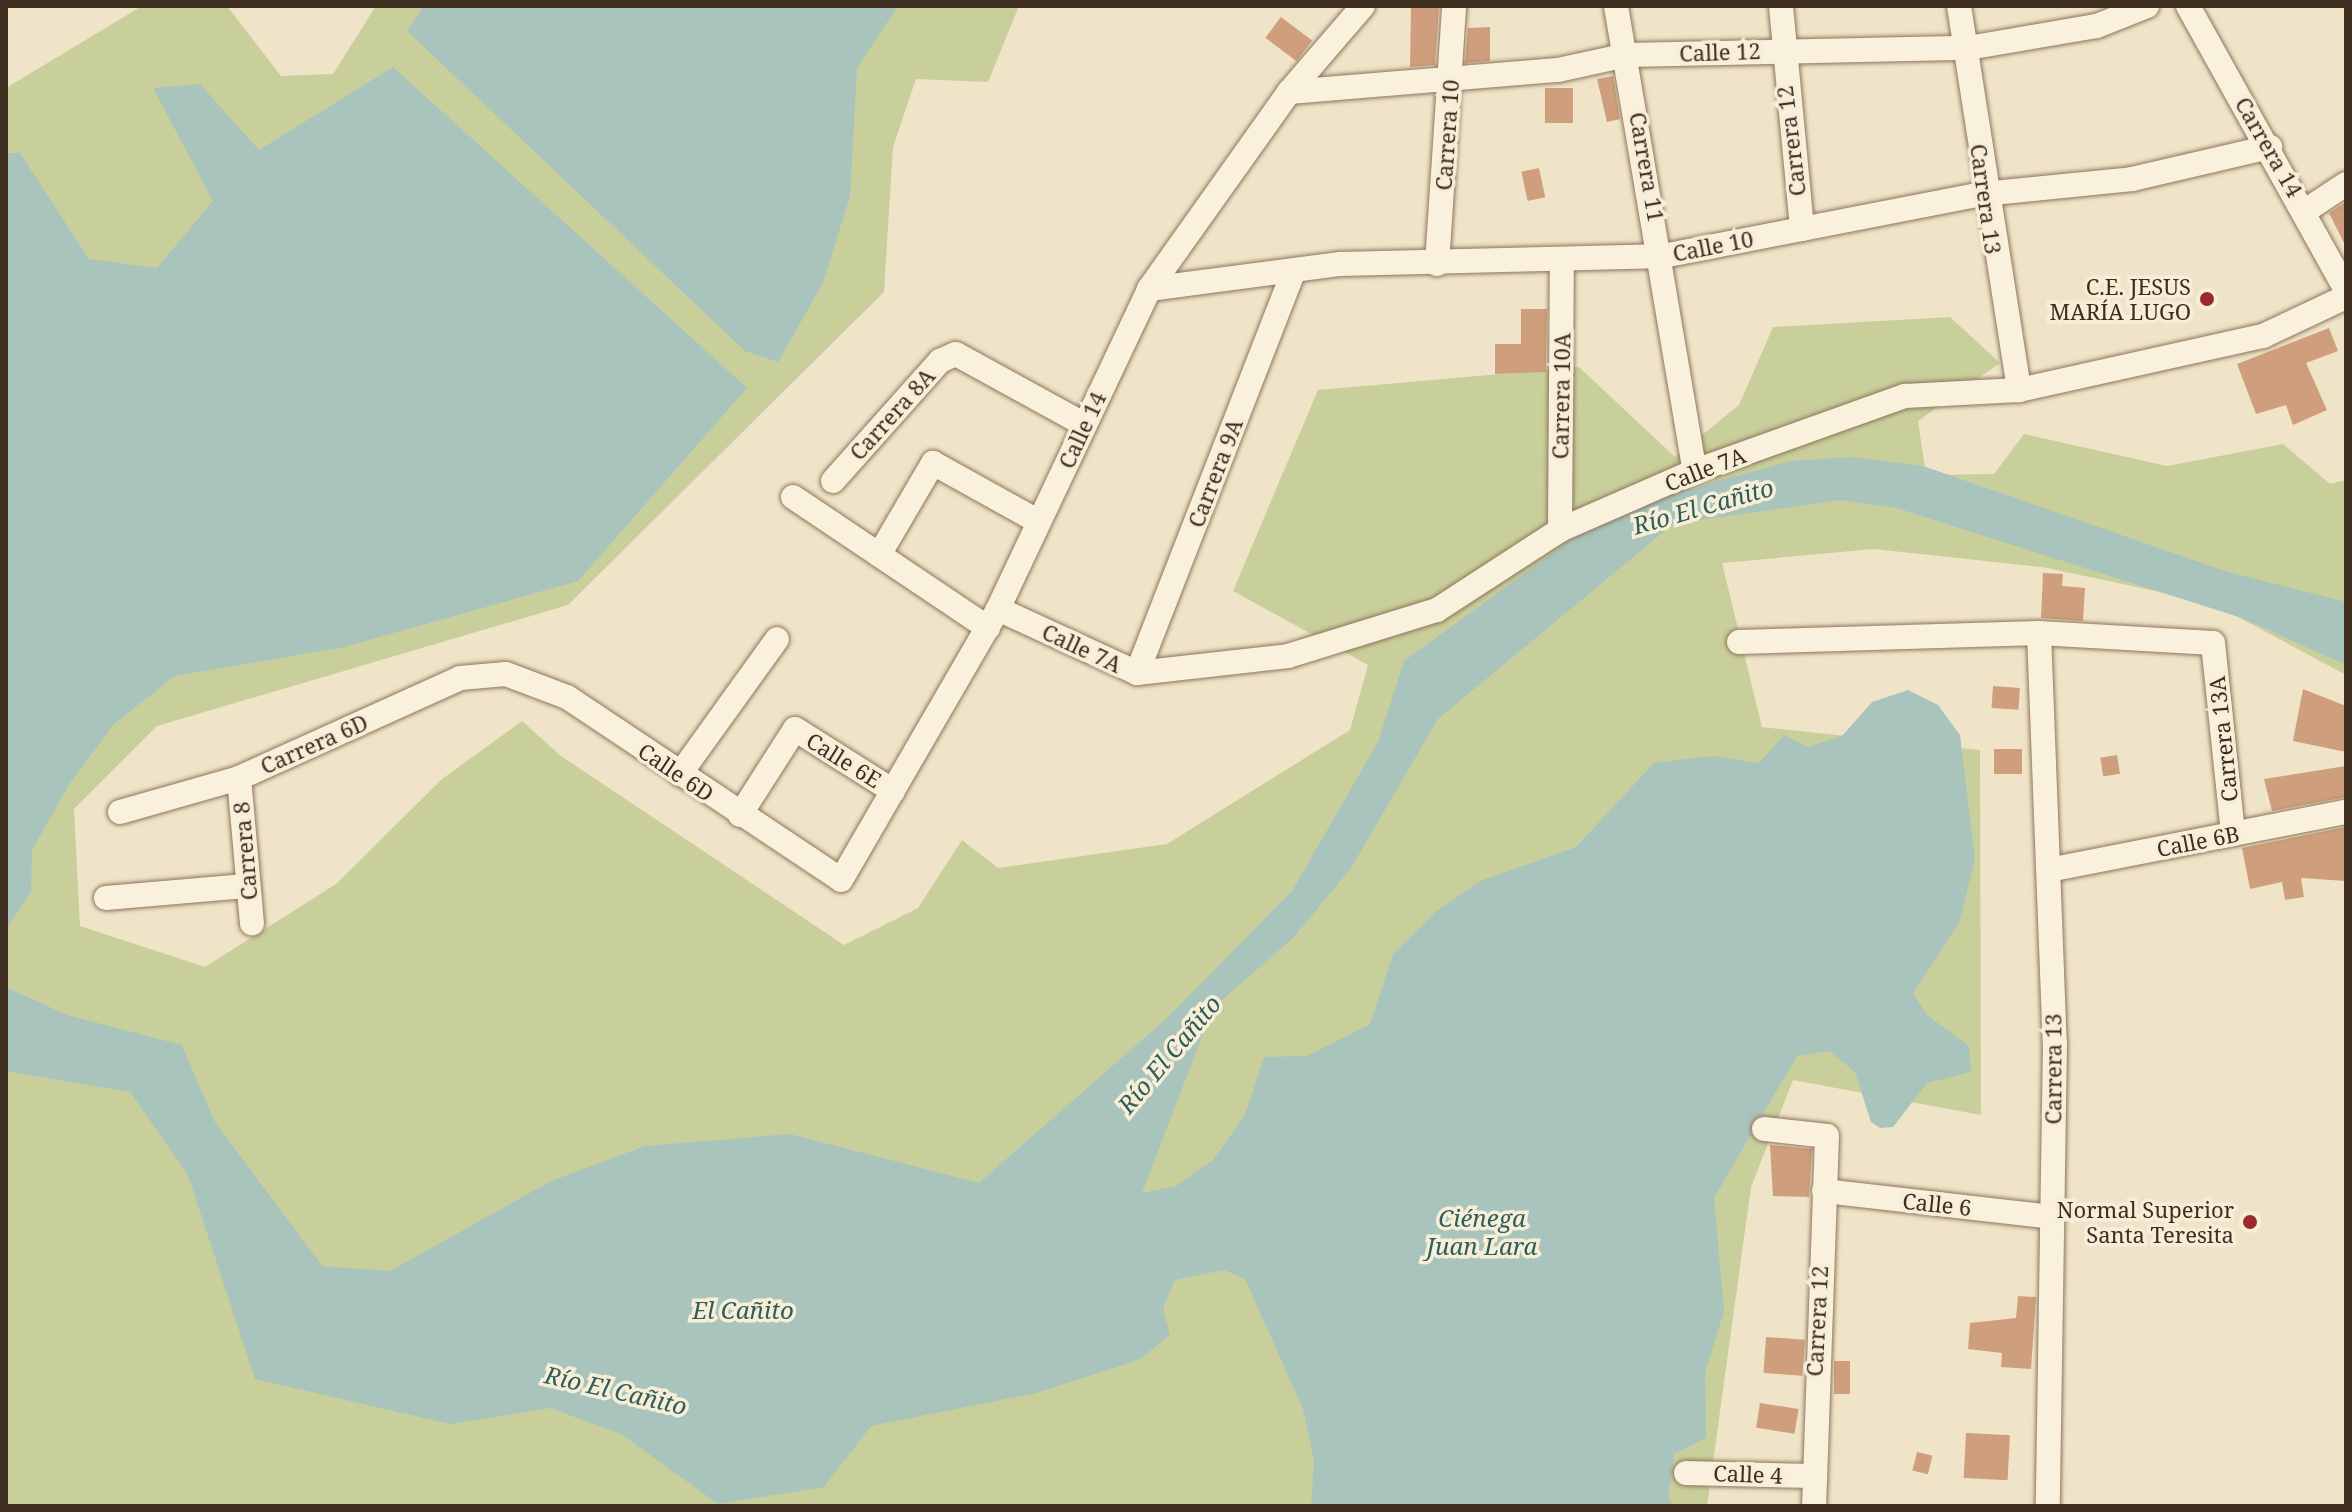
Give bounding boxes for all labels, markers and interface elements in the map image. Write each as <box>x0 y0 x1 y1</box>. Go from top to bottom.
street label: Calle 12 <box>1679 37 1761 67</box>
street label: Carrera 10 <box>1430 79 1464 191</box>
street label: Carrera 12 <box>1771 84 1811 198</box>
street label: Carrera 14 <box>2230 92 2308 202</box>
street label: Carrera 11 <box>1624 110 1670 224</box>
street label: Carrera 13 <box>1965 142 2007 256</box>
street label: Calle 10 <box>1670 225 1756 267</box>
place label: C.E. JESUS MARÍA LUGO <box>2050 273 2191 324</box>
marker: C.E. JESUS MARÍA LUGO <box>2198 290 2216 308</box>
street label: Carrera 10A <box>1547 333 1575 459</box>
street label: Carrera 8A <box>844 363 940 465</box>
street label: Calle 14 <box>1053 387 1111 473</box>
street label: Carrera 9A <box>1182 415 1248 531</box>
street label: Calle 7A <box>1661 441 1749 497</box>
water label: Río El Cañito <box>1629 472 1777 540</box>
street label: Calle 7A <box>1038 618 1126 678</box>
street label: Carrera 13A <box>2203 675 2243 803</box>
street label: Carrera 6D <box>256 709 372 779</box>
street label: Calle 6E <box>802 727 886 793</box>
street label: Calle 6D <box>633 737 719 807</box>
street label: Carrera 8 <box>228 801 262 901</box>
street label: Calle 6B <box>2154 820 2242 862</box>
water label: Río El Cañito <box>1111 989 1227 1119</box>
street label: Carrera 13 <box>2040 1013 2066 1125</box>
street label: Calle 6 <box>1901 1187 1973 1221</box>
place label: Normal Superior Santa Teresita <box>2057 1196 2234 1248</box>
water label: Ciénega Juan Lara <box>1427 1204 1537 1260</box>
marker: Normal Superior Santa Teresita <box>2241 1213 2259 1231</box>
street label: Carrera 12 <box>1801 1265 1833 1377</box>
water label: El Cañito <box>692 1296 794 1324</box>
water label: Río El Cañito <box>542 1360 690 1420</box>
street label: Calle 4 <box>1713 1460 1783 1488</box>

